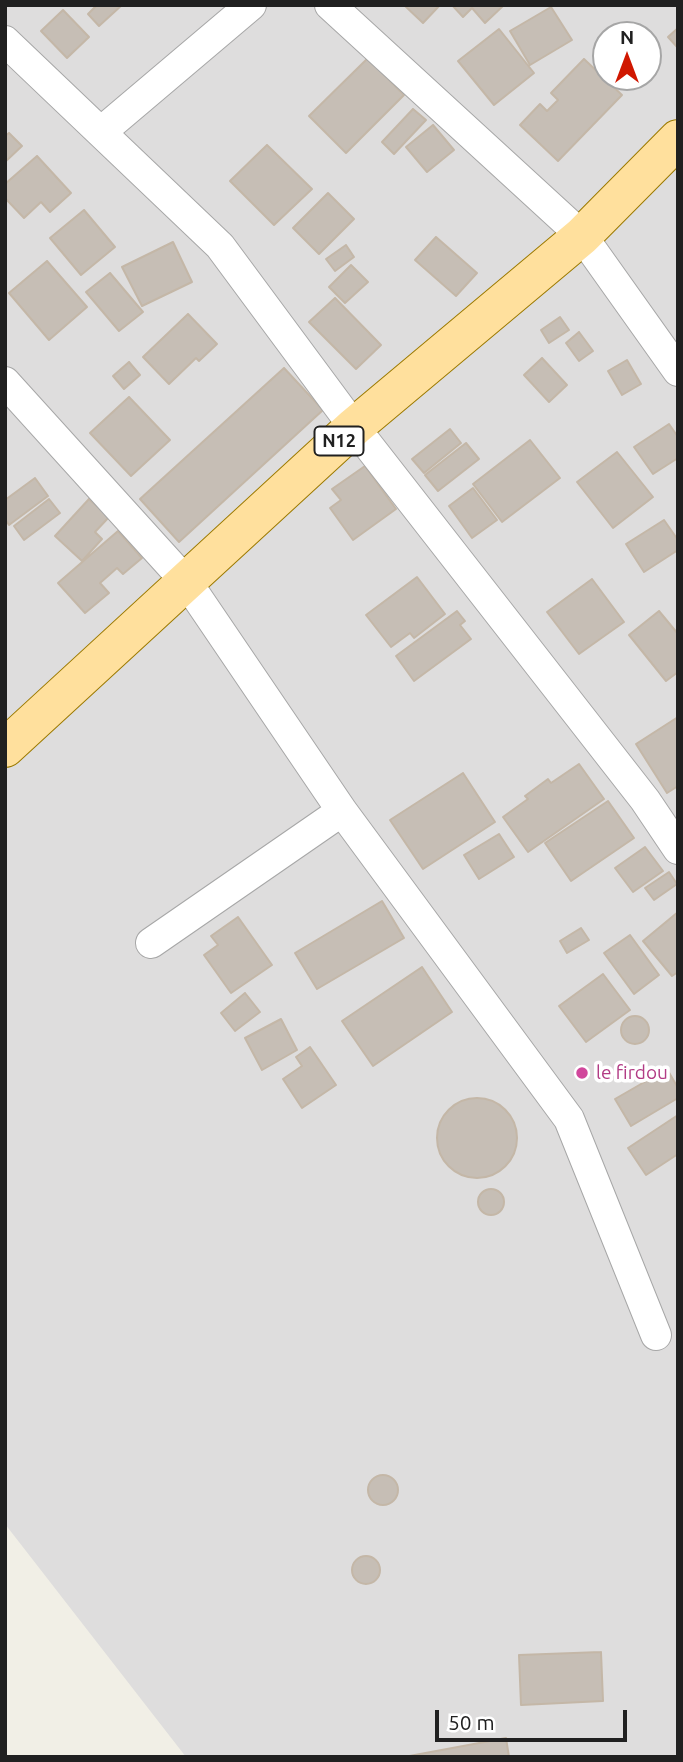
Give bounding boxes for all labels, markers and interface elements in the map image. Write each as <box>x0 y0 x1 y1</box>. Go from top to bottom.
north arrow <box>592 21 662 91</box>
text: N <box>620 26 634 48</box>
road number: N12 <box>314 426 364 456</box>
place label: le firdou <box>596 1062 668 1084</box>
marker: le firdou <box>574 1065 590 1081</box>
scale bar <box>438 1696 630 1740</box>
text: 50 m <box>448 1710 495 1734</box>

